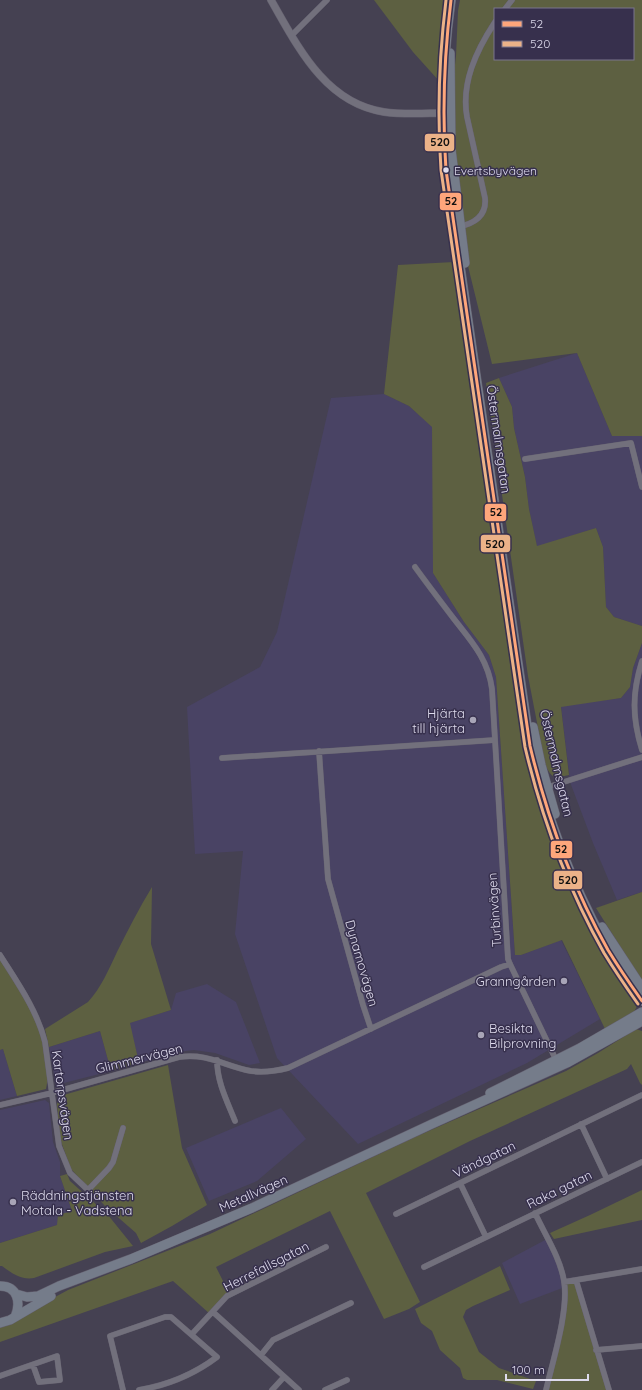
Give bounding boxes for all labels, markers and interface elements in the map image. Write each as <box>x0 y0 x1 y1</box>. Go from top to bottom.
legend <box>494 8 634 60</box>
text: 52 <box>530 16 544 31</box>
text: 520 <box>530 36 550 51</box>
line badge: 520 <box>424 133 455 152</box>
text: 520 <box>430 135 450 149</box>
place label: Evertsbyvägen <box>454 163 537 178</box>
marker: Evertsbyvägen <box>441 165 451 175</box>
line badge: 52 <box>439 192 462 211</box>
text: 52 <box>445 194 457 208</box>
street label: Östermalmsgatan <box>483 384 515 494</box>
line badge: 52 <box>484 503 507 522</box>
text: 52 <box>490 505 502 519</box>
line badge: 520 <box>480 534 511 553</box>
text: 520 <box>485 537 505 551</box>
place label: Hjärta till hjärta <box>412 705 465 736</box>
street label: Östermalmsgatan <box>537 708 577 818</box>
marker: Hjärta till hjärta <box>468 715 478 725</box>
line badge: 52 <box>550 840 573 859</box>
text: 52 <box>555 842 567 856</box>
line badge: 520 <box>553 870 583 890</box>
street label: Turbinvägen <box>483 872 505 948</box>
text: 520 <box>558 873 578 887</box>
street label: Dynamovägen <box>342 918 382 1008</box>
place label: Granngården <box>476 973 556 989</box>
marker: Granngården <box>559 976 569 986</box>
place label: Besikta Bilprovning <box>489 1020 556 1051</box>
marker: Besikta Bilprovning <box>476 1030 486 1040</box>
street label: Glimmervägen <box>94 1039 184 1077</box>
street label: Kartorpsvägen <box>49 1049 77 1141</box>
street label: Vändgatan <box>450 1137 518 1181</box>
street label: Raka gatan <box>524 1166 594 1212</box>
street label: Metallvägen <box>216 1171 290 1215</box>
place label: Räddningstjänsten Motala - Vadstena <box>21 1187 134 1218</box>
marker: Räddningstjänsten Motala - Vadstena <box>8 1197 18 1207</box>
street label: Herrefallsgatan <box>220 1238 312 1294</box>
scale bar <box>506 1356 588 1382</box>
text: 100 m <box>512 1362 545 1377</box>

